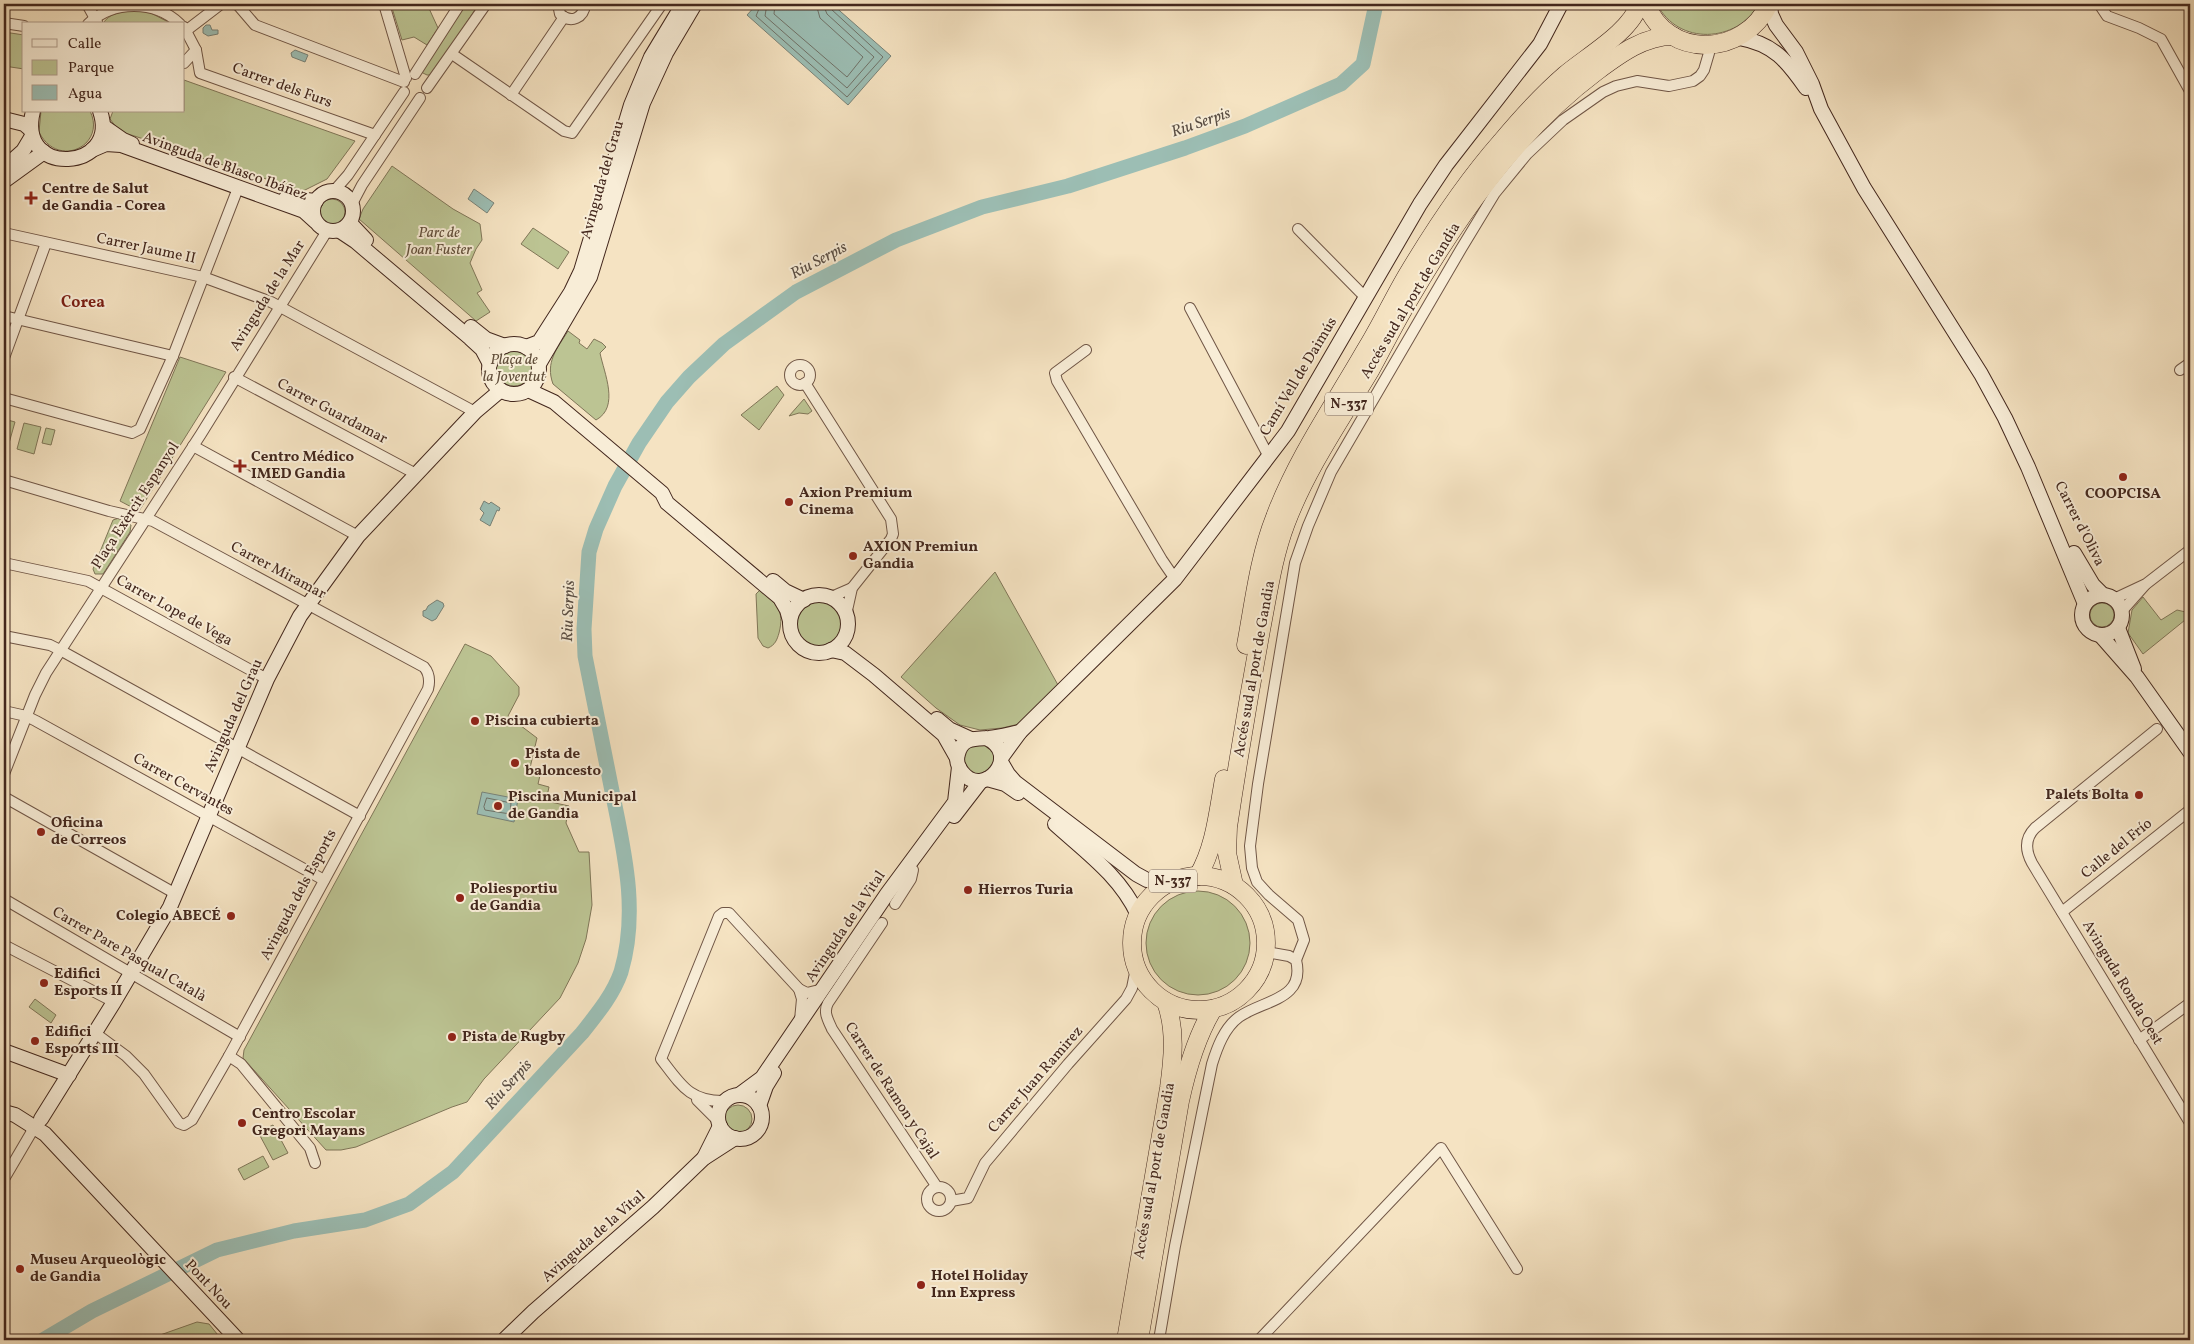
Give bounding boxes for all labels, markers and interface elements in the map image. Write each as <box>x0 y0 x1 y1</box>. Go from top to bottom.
legend <box>22 22 185 112</box>
text: Calle <box>68 34 101 55</box>
text: Parque <box>68 58 114 79</box>
street label: Carrer dels Furs <box>229 58 335 114</box>
text: Agua <box>68 84 102 105</box>
water label: Riu Serpis <box>1168 103 1234 143</box>
street label: Avinguda del Grau <box>576 118 630 242</box>
street label: Avinguda de Blasco Ibáñez <box>139 127 311 207</box>
place label: Centre de Salut de Gandia - Corea <box>42 179 166 217</box>
marker: Centre de Salut de Gandia - Corea <box>24 191 38 205</box>
street label: Accés sud al port de Gandia <box>1356 219 1466 383</box>
park label: Parc de Joan Fuster <box>404 223 472 261</box>
street label: Carrer Jaume II <box>94 228 198 270</box>
street label: Avinguda de la Mar <box>225 236 311 356</box>
water label: Riu Serpis <box>787 237 851 285</box>
district label: Corea <box>61 292 105 314</box>
street label: Camí Vell de Daimús <box>1255 314 1343 440</box>
park label: Plaça de la Joventut <box>483 350 546 388</box>
street label: Carrer Guardamar <box>273 374 391 450</box>
road number: N-337 <box>1325 392 1373 416</box>
street label: Plaça Exèrcit Espanyol <box>87 438 185 574</box>
place label: Centro Médico IMED Gandia <box>251 447 355 485</box>
marker: Centro Médico IMED Gandia <box>233 459 247 473</box>
marker: COOPCISA <box>2117 471 2129 483</box>
street label: Carrer d'Oliva <box>2049 478 2109 570</box>
place label: Axion Premium Cinema <box>799 483 913 521</box>
place label: COOPCISA <box>2085 484 2161 505</box>
marker: Axion Premium Cinema <box>783 496 795 508</box>
street label: Carrer Miramar <box>226 537 330 605</box>
place label: AXION Premiun Gandia <box>863 537 978 575</box>
marker: AXION Premiun Gandia <box>847 550 859 562</box>
street label: Carrer Lope de Vega <box>112 570 236 652</box>
street label: Accés sud al port de Gandia <box>1229 579 1281 759</box>
water label: Riu Serpis <box>557 580 581 642</box>
street label: Avinguda del Grau <box>200 656 268 776</box>
place label: Piscina cubierta <box>485 711 599 732</box>
marker: Piscina cubierta <box>469 715 481 727</box>
place label: Pista de baloncesto <box>525 744 601 782</box>
street label: Carrer Cervantes <box>129 749 237 821</box>
marker: Pista de baloncesto <box>509 757 521 769</box>
place label: Palets Bolta <box>2045 785 2129 806</box>
place label: Piscina Municipal de Gandia <box>508 787 637 825</box>
marker: Palets Bolta <box>2133 789 2145 801</box>
marker: Piscina Municipal de Gandia <box>492 800 504 812</box>
place label: Oficina de Correos <box>51 813 126 851</box>
street label: Calle del Frío <box>2077 814 2157 884</box>
marker: Oficina de Correos <box>35 826 47 838</box>
street label: Avinguda dels Esports <box>256 826 342 964</box>
street label: Avinguda de la Vital <box>801 867 891 987</box>
road number: N-337 <box>1149 869 1197 892</box>
place label: Poliesportiu de Gandia <box>470 879 558 917</box>
place label: Hierros Turia <box>978 880 1073 901</box>
marker: Hierros Turia <box>962 884 974 896</box>
marker: Poliesportiu de Gandia <box>454 892 466 904</box>
street label: Carrer Pare Pasqual Català <box>48 902 210 1008</box>
place label: Colegio ABECÉ <box>116 906 221 927</box>
marker: Colegio ABECÉ <box>225 910 237 922</box>
street label: Avinguda Ronda Oest <box>2077 917 2167 1049</box>
place label: Edifici Esports II <box>54 964 123 1002</box>
marker: Edifici Esports II <box>38 977 50 989</box>
street label: Carrer de Ramon y Cajal <box>839 1018 943 1164</box>
place label: Edifici Esports III <box>45 1022 119 1060</box>
street label: Carrer Juan Ramirez <box>984 1022 1088 1138</box>
place label: Pista de Rugby <box>462 1027 566 1048</box>
marker: Pista de Rugby <box>446 1031 458 1043</box>
marker: Edifici Esports III <box>29 1035 41 1047</box>
water label: Riu Serpis <box>480 1055 538 1115</box>
street label: Accés sud al port de Gandia <box>1129 1081 1181 1261</box>
place label: Centro Escolar Gregori Mayans <box>252 1104 365 1142</box>
marker: Centro Escolar Gregori Mayans <box>236 1117 248 1129</box>
street label: Avinguda de la Vital <box>538 1186 650 1288</box>
place label: Museu Arqueològic de Gandia <box>30 1250 166 1288</box>
street label: Pont Nou <box>179 1255 237 1315</box>
marker: Museu Arqueològic de Gandia <box>14 1263 26 1275</box>
place label: Hotel Holiday Inn Express <box>931 1266 1029 1304</box>
marker: Hotel Holiday Inn Express <box>915 1279 927 1291</box>

